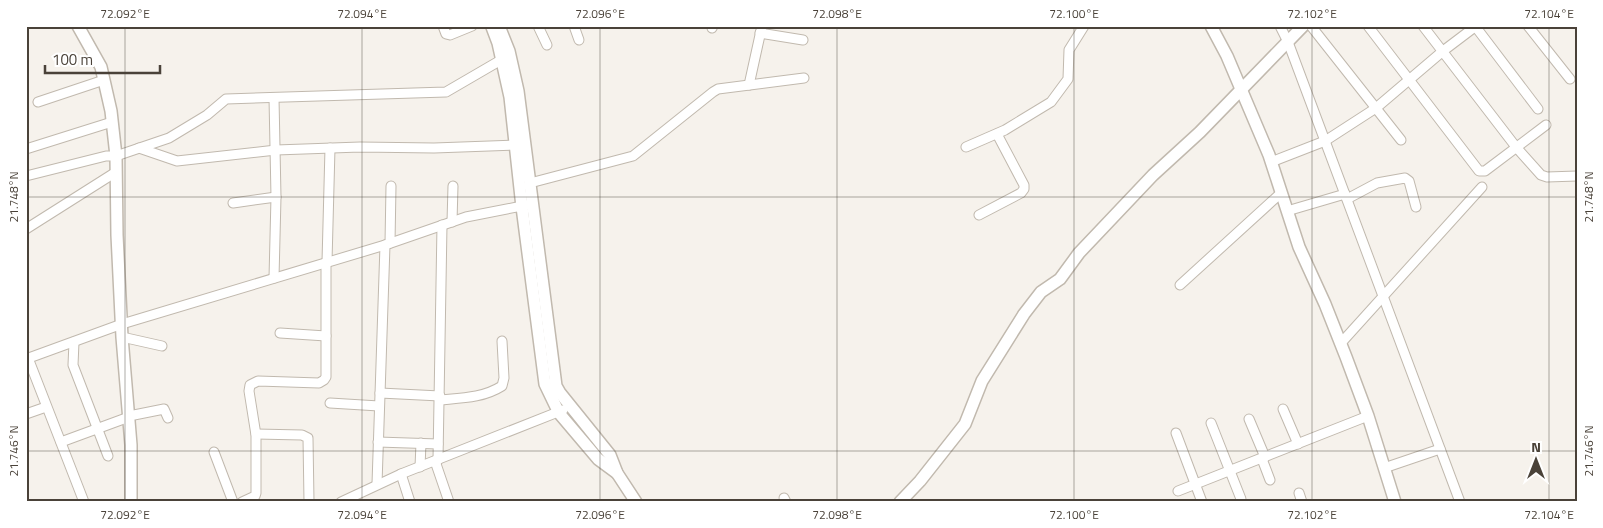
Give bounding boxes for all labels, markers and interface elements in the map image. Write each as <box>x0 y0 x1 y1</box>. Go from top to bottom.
text: 72.092°E <box>100 4 150 23</box>
text: 72.094°E <box>337 4 387 23</box>
text: 72.096°E <box>575 4 625 23</box>
text: 72.098°E <box>812 4 862 23</box>
text: 72.100°E <box>1049 4 1099 23</box>
text: 72.102°E <box>1287 4 1337 23</box>
text: 72.104°E <box>1524 4 1574 23</box>
scale bar <box>45 42 160 74</box>
text: 100 m <box>52 48 93 71</box>
text: 21.748°N <box>4 171 23 223</box>
text: 21.748°N <box>1579 171 1598 223</box>
text: 21.746°N <box>4 425 23 477</box>
text: 21.746°N <box>1579 425 1598 477</box>
north arrow <box>1510 436 1560 486</box>
text: N <box>1531 436 1541 457</box>
text: 72.092°E <box>100 505 150 524</box>
text: 72.094°E <box>337 505 387 524</box>
text: 72.096°E <box>575 505 625 524</box>
text: 72.098°E <box>812 505 862 524</box>
text: 72.100°E <box>1049 505 1099 524</box>
text: 72.102°E <box>1287 505 1337 524</box>
text: 72.104°E <box>1524 505 1574 524</box>

